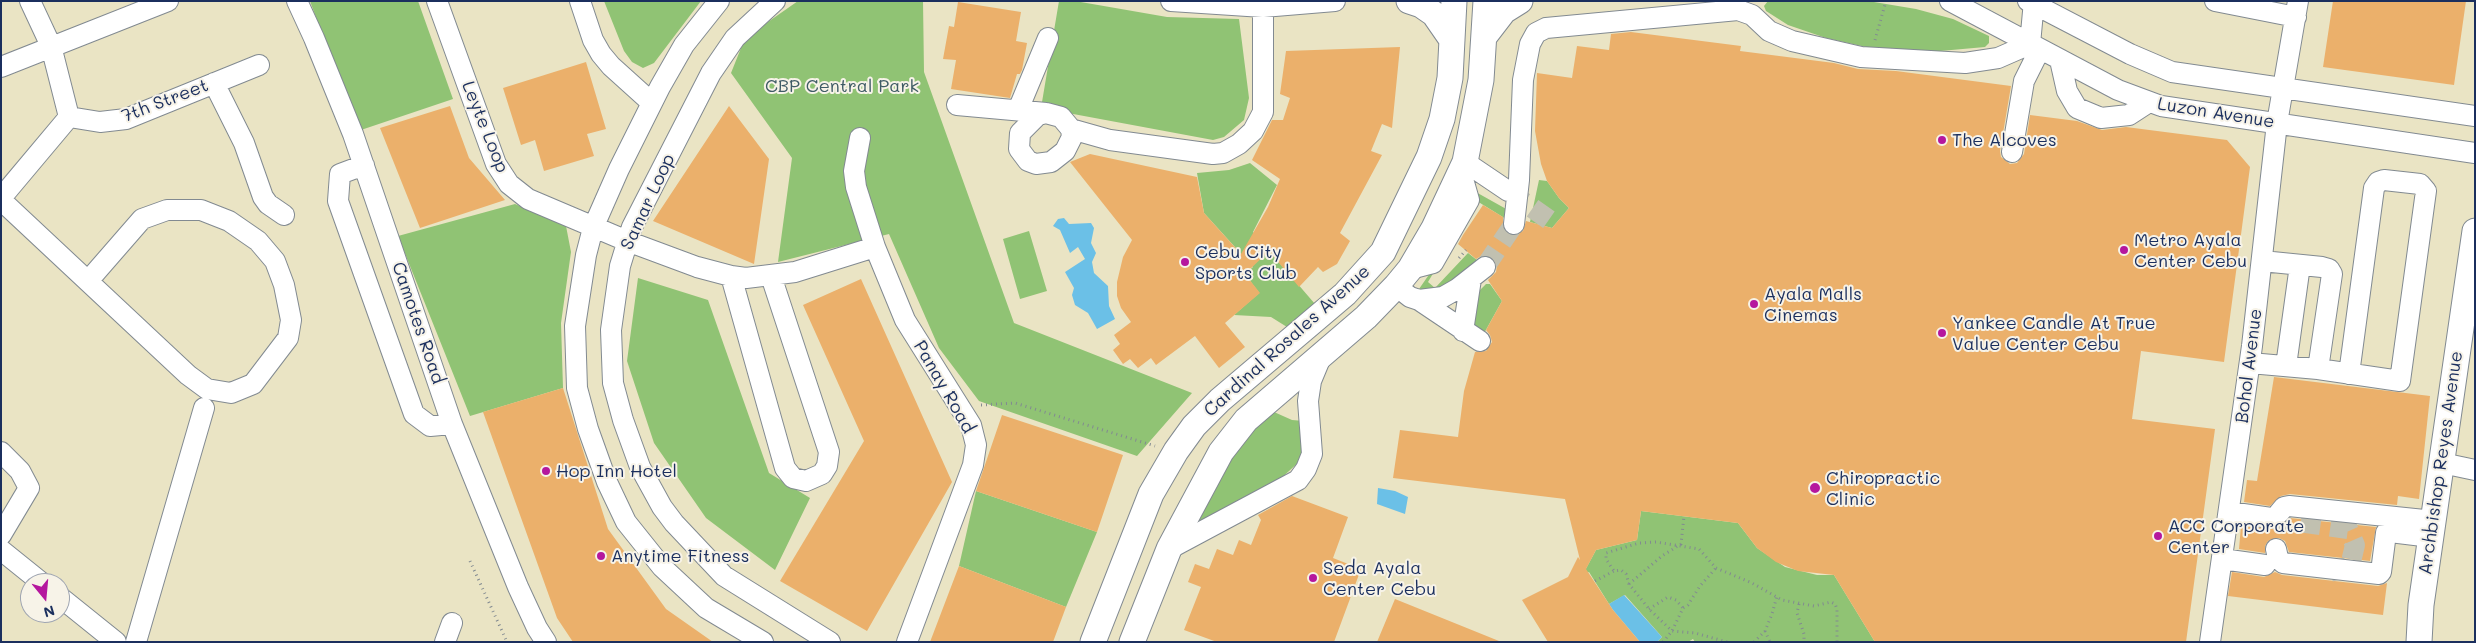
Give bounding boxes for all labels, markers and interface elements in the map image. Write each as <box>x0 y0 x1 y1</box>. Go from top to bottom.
street label: 7th Street <box>119 75 211 127</box>
park label: CBP Central Park <box>765 75 919 97</box>
street label: Leyte Loop <box>457 78 513 176</box>
street label: Luzon Avenue <box>2156 93 2276 133</box>
place label: The Alcoves <box>1952 129 2057 151</box>
marker: The Alcoves <box>1936 134 1948 146</box>
street label: Samar Loop <box>616 150 680 254</box>
place label: Metro Ayala Center Cebu <box>2134 229 2247 272</box>
place label: Cebu City Sports Club <box>1195 241 1297 284</box>
marker: Metro Ayala Center Cebu <box>2118 244 2130 256</box>
marker: Cebu City Sports Club <box>1179 256 1191 268</box>
street label: Camotes Road <box>387 259 449 387</box>
street label: Cardinal Rosales Avenue <box>1199 261 1375 421</box>
place label: Ayala Malls Cinemas <box>1764 283 1862 326</box>
marker: Ayala Malls Cinemas <box>1748 298 1760 310</box>
street label: Bohol Avenue <box>2231 307 2267 425</box>
place label: Yankee Candle At True Value Center Cebu <box>1952 312 2156 354</box>
marker: Yankee Candle At True Value Center Cebu <box>1936 327 1948 339</box>
street label: Panay Road <box>909 337 979 437</box>
street label: Archbishop Reyes Avenue <box>2415 350 2467 576</box>
place label: Hop Inn Hotel <box>556 460 677 482</box>
marker: Hop Inn Hotel <box>540 465 552 477</box>
place label: Chiropractic Clinic <box>1826 467 1940 509</box>
marker: Chiropractic Clinic <box>1808 481 1822 495</box>
place label: ACC Corporate Center <box>2168 515 2304 558</box>
marker: ACC Corporate Center <box>2152 530 2164 542</box>
place label: Anytime Fitness <box>611 545 750 567</box>
marker: Anytime Fitness <box>595 550 607 562</box>
place label: Seda Ayala Center Cebu <box>1323 557 1436 600</box>
marker: Seda Ayala Center Cebu <box>1307 572 1319 584</box>
north arrow <box>20 573 70 623</box>
text: N <box>41 601 57 623</box>

